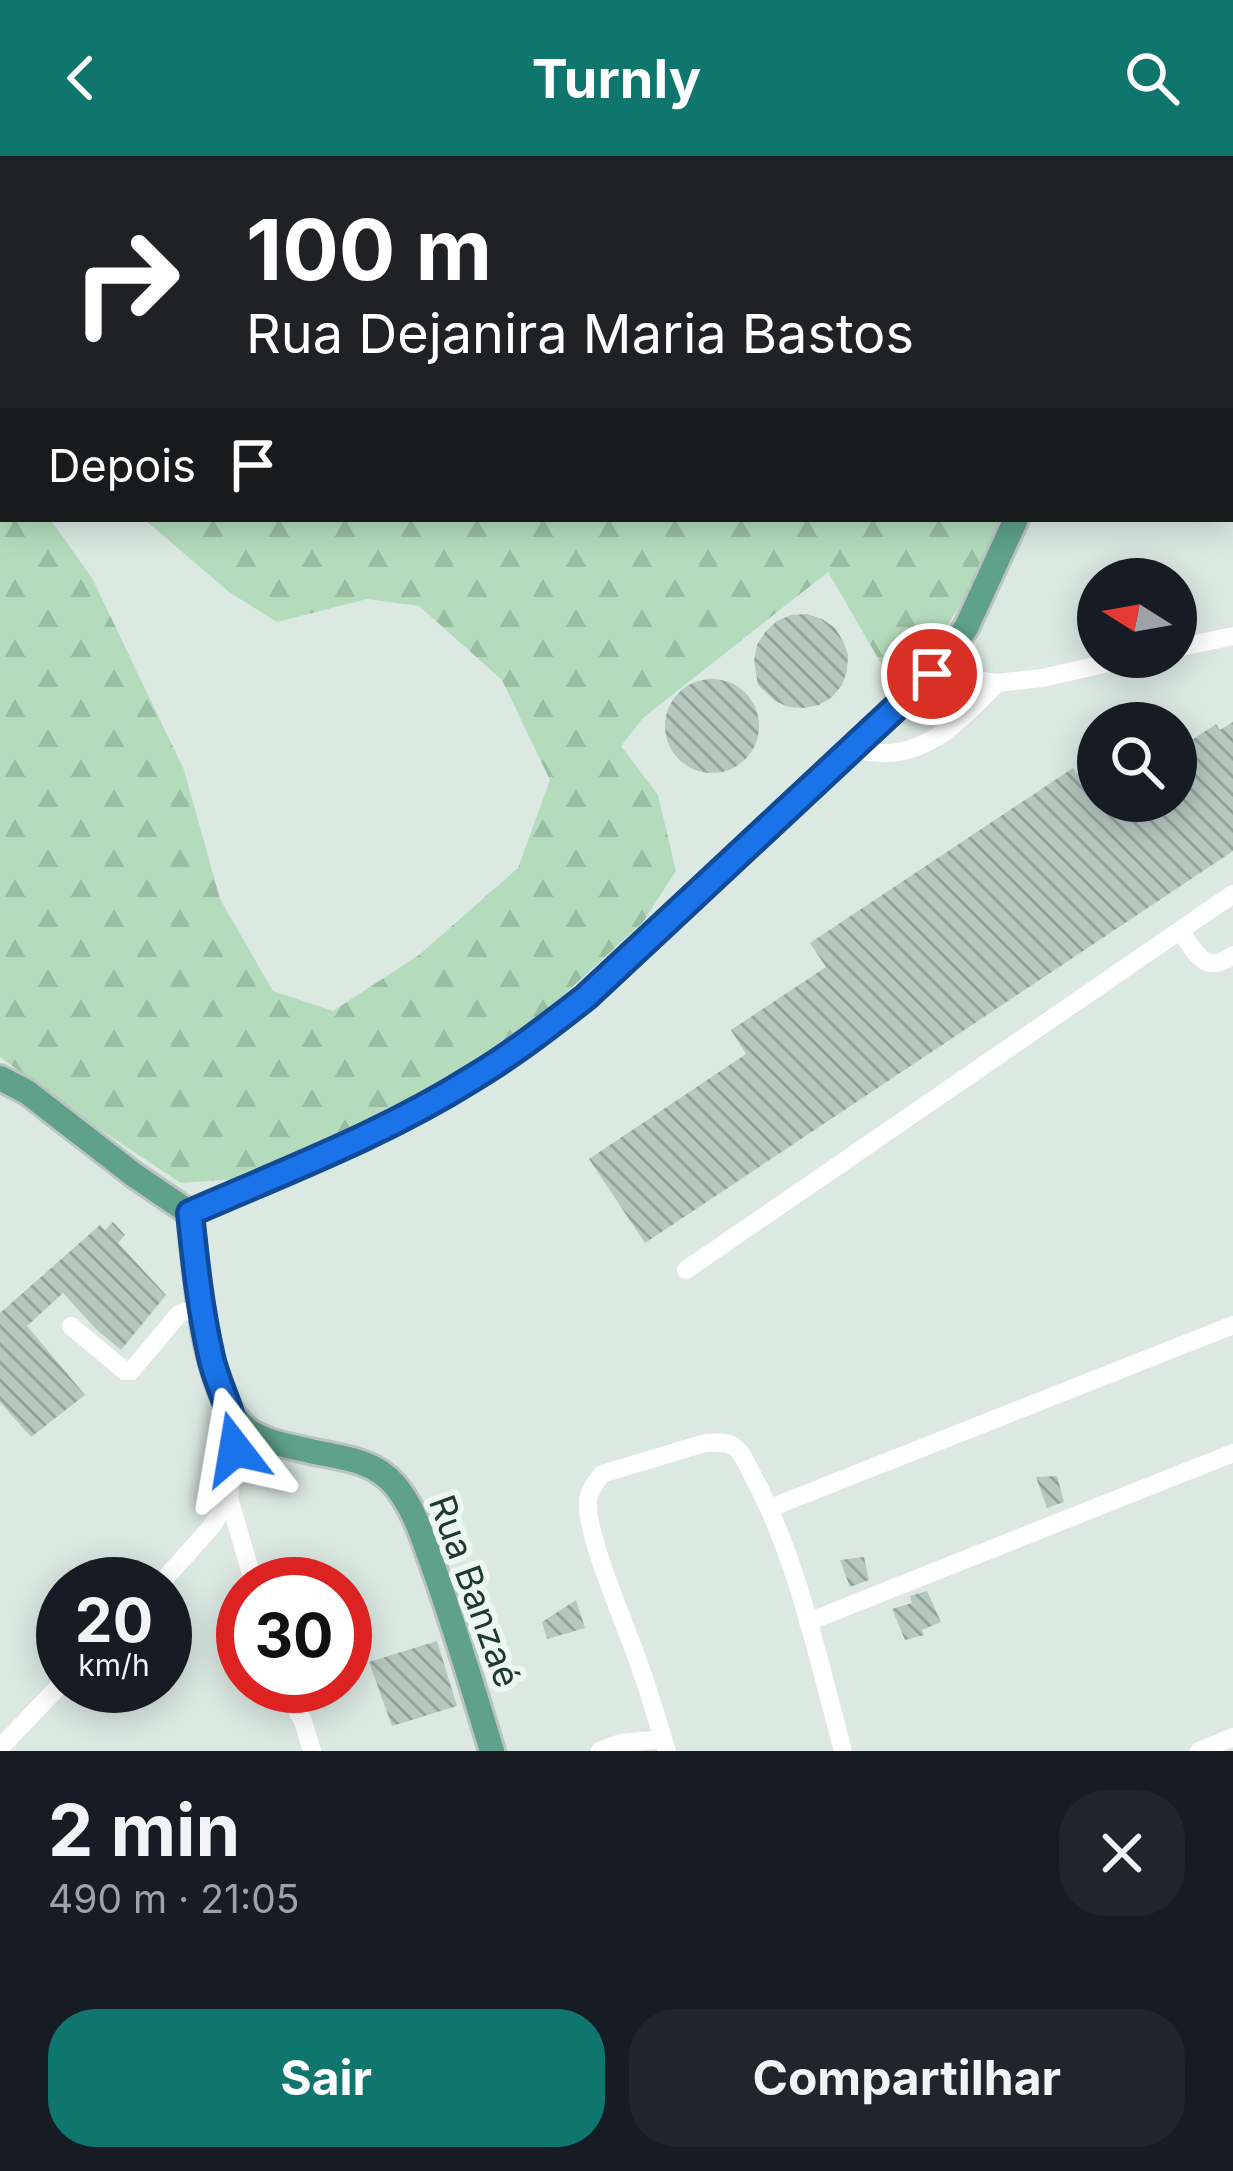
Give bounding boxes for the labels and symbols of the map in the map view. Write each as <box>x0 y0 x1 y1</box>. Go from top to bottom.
north arrow <box>1077 558 1197 678</box>
pin <box>881 623 983 725</box>
position arrow <box>172 1386 298 1512</box>
street label: Rua Banzaé <box>420 1489 530 1693</box>
speed limit sign: 30 <box>216 1557 372 1713</box>

